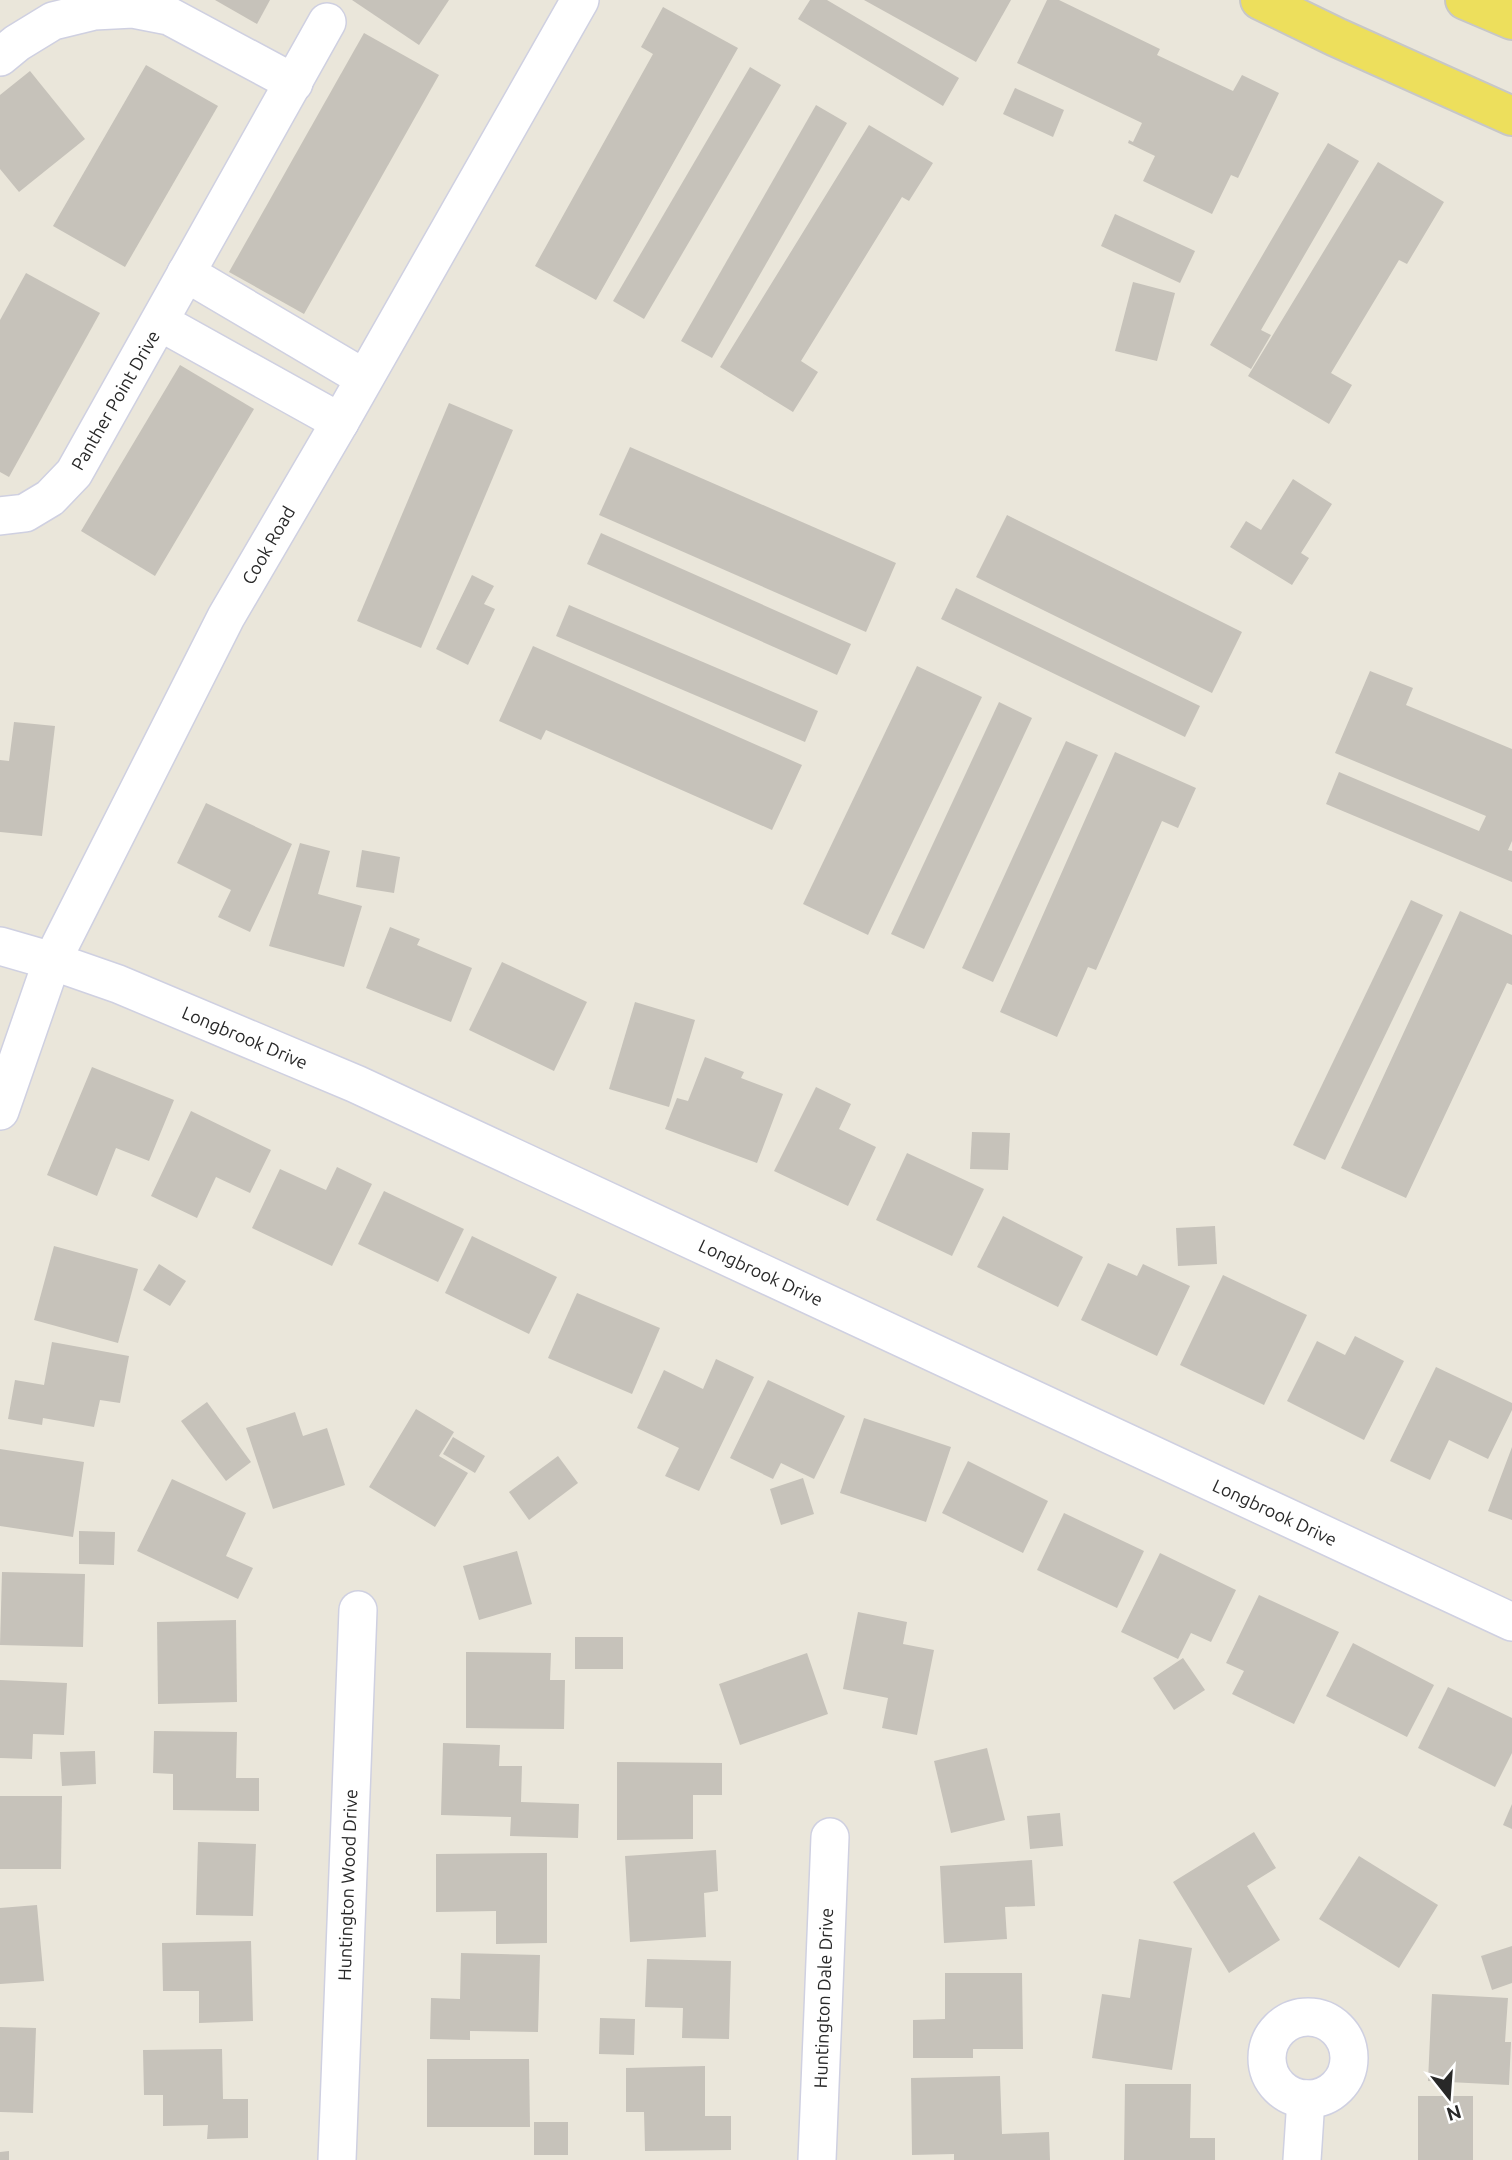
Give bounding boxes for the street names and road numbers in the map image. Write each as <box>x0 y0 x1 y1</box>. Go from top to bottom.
street label: Panther Point Drive <box>67 327 163 473</box>
street label: Cook Road <box>238 502 298 588</box>
street label: Longbrook Drive <box>179 1002 311 1072</box>
street label: Longbrook Drive <box>696 1235 826 1309</box>
street label: Longbrook Drive <box>1210 1475 1340 1549</box>
street label: Huntington Wood Drive <box>334 1789 360 1981</box>
street label: Huntington Dale Drive <box>810 1907 836 2089</box>

